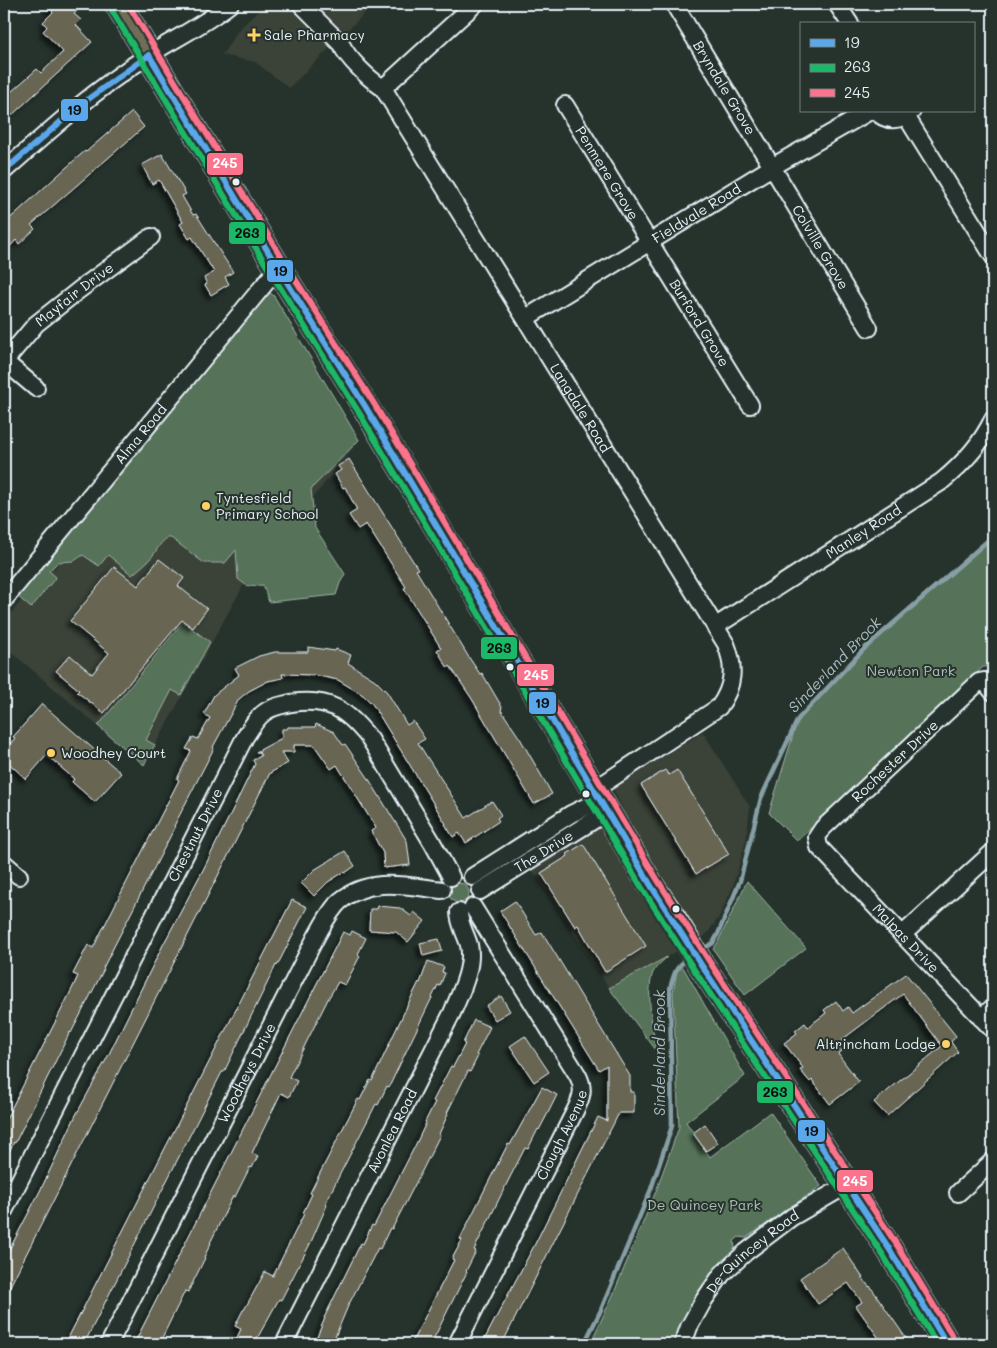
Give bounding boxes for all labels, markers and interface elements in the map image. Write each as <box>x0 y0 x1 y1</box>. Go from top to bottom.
legend <box>800 22 974 112</box>
place label: Sale Pharmacy <box>264 25 365 44</box>
marker: Sale Pharmacy <box>248 29 260 41</box>
text: 19 <box>844 32 860 52</box>
street label: Bryndale Grove <box>689 37 761 138</box>
text: 263 <box>844 56 870 76</box>
text: 245 <box>844 82 870 102</box>
line badge: 19 <box>60 98 89 122</box>
text: 19 <box>67 100 82 119</box>
street label: Penmere Grove <box>571 122 644 223</box>
line badge: 245 <box>206 152 244 176</box>
text: 245 <box>213 153 237 172</box>
unlabelled marker <box>231 177 241 187</box>
street label: Fieldvale Road <box>648 178 744 247</box>
street label: Colville Grove <box>788 201 854 293</box>
line badge: 263 <box>228 221 266 245</box>
text: 263 <box>235 223 259 242</box>
street label: Mayfair Drive <box>31 258 117 330</box>
line badge: 19 <box>266 259 294 283</box>
text: 19 <box>273 261 288 280</box>
street label: Burford Grove <box>666 275 734 370</box>
street label: Langdale Road <box>546 360 616 456</box>
street label: Alma Road <box>110 400 171 468</box>
place label: Tyntesfield Primary School <box>216 488 319 523</box>
marker: Tyntesfield Primary School <box>200 500 212 512</box>
street label: Manley Road <box>822 500 905 563</box>
water label: Sinderland Brook <box>783 611 886 717</box>
line badge: 263 <box>480 636 518 660</box>
text: 263 <box>487 638 511 657</box>
park label: Newton Park <box>867 661 955 680</box>
unlabelled marker <box>505 662 515 672</box>
line badge: 245 <box>516 663 555 687</box>
text: 245 <box>524 665 548 684</box>
line badge: 19 <box>528 691 557 715</box>
text: 19 <box>535 693 550 712</box>
street label: Rochester Drive <box>847 715 942 806</box>
place label: Woodhey Court <box>61 743 166 762</box>
marker: Woodhey Court <box>45 747 57 759</box>
street label: Chestnut Drive <box>163 785 227 885</box>
unlabelled marker <box>581 789 591 799</box>
street label: The Drive <box>510 825 576 876</box>
street label: Malpas Drive <box>869 899 944 977</box>
unlabelled marker <box>671 904 681 914</box>
water label: Sinderland Brook <box>649 989 669 1116</box>
street label: Woodheys Drive <box>213 1019 280 1126</box>
place label: Altrincham Lodge <box>816 1034 936 1053</box>
marker: Altrincham Lodge <box>940 1038 952 1050</box>
line badge: 263 <box>756 1080 794 1104</box>
text: 263 <box>763 1082 787 1101</box>
street label: Avonlea Road <box>362 1085 421 1176</box>
street label: Clough Avenue <box>532 1088 591 1183</box>
line badge: 19 <box>797 1119 826 1143</box>
text: 19 <box>804 1121 819 1140</box>
line badge: 245 <box>836 1169 874 1193</box>
text: 245 <box>843 1171 867 1190</box>
park label: De Quincey Park <box>647 1195 761 1214</box>
street label: De-Quincey Road <box>701 1205 802 1297</box>

